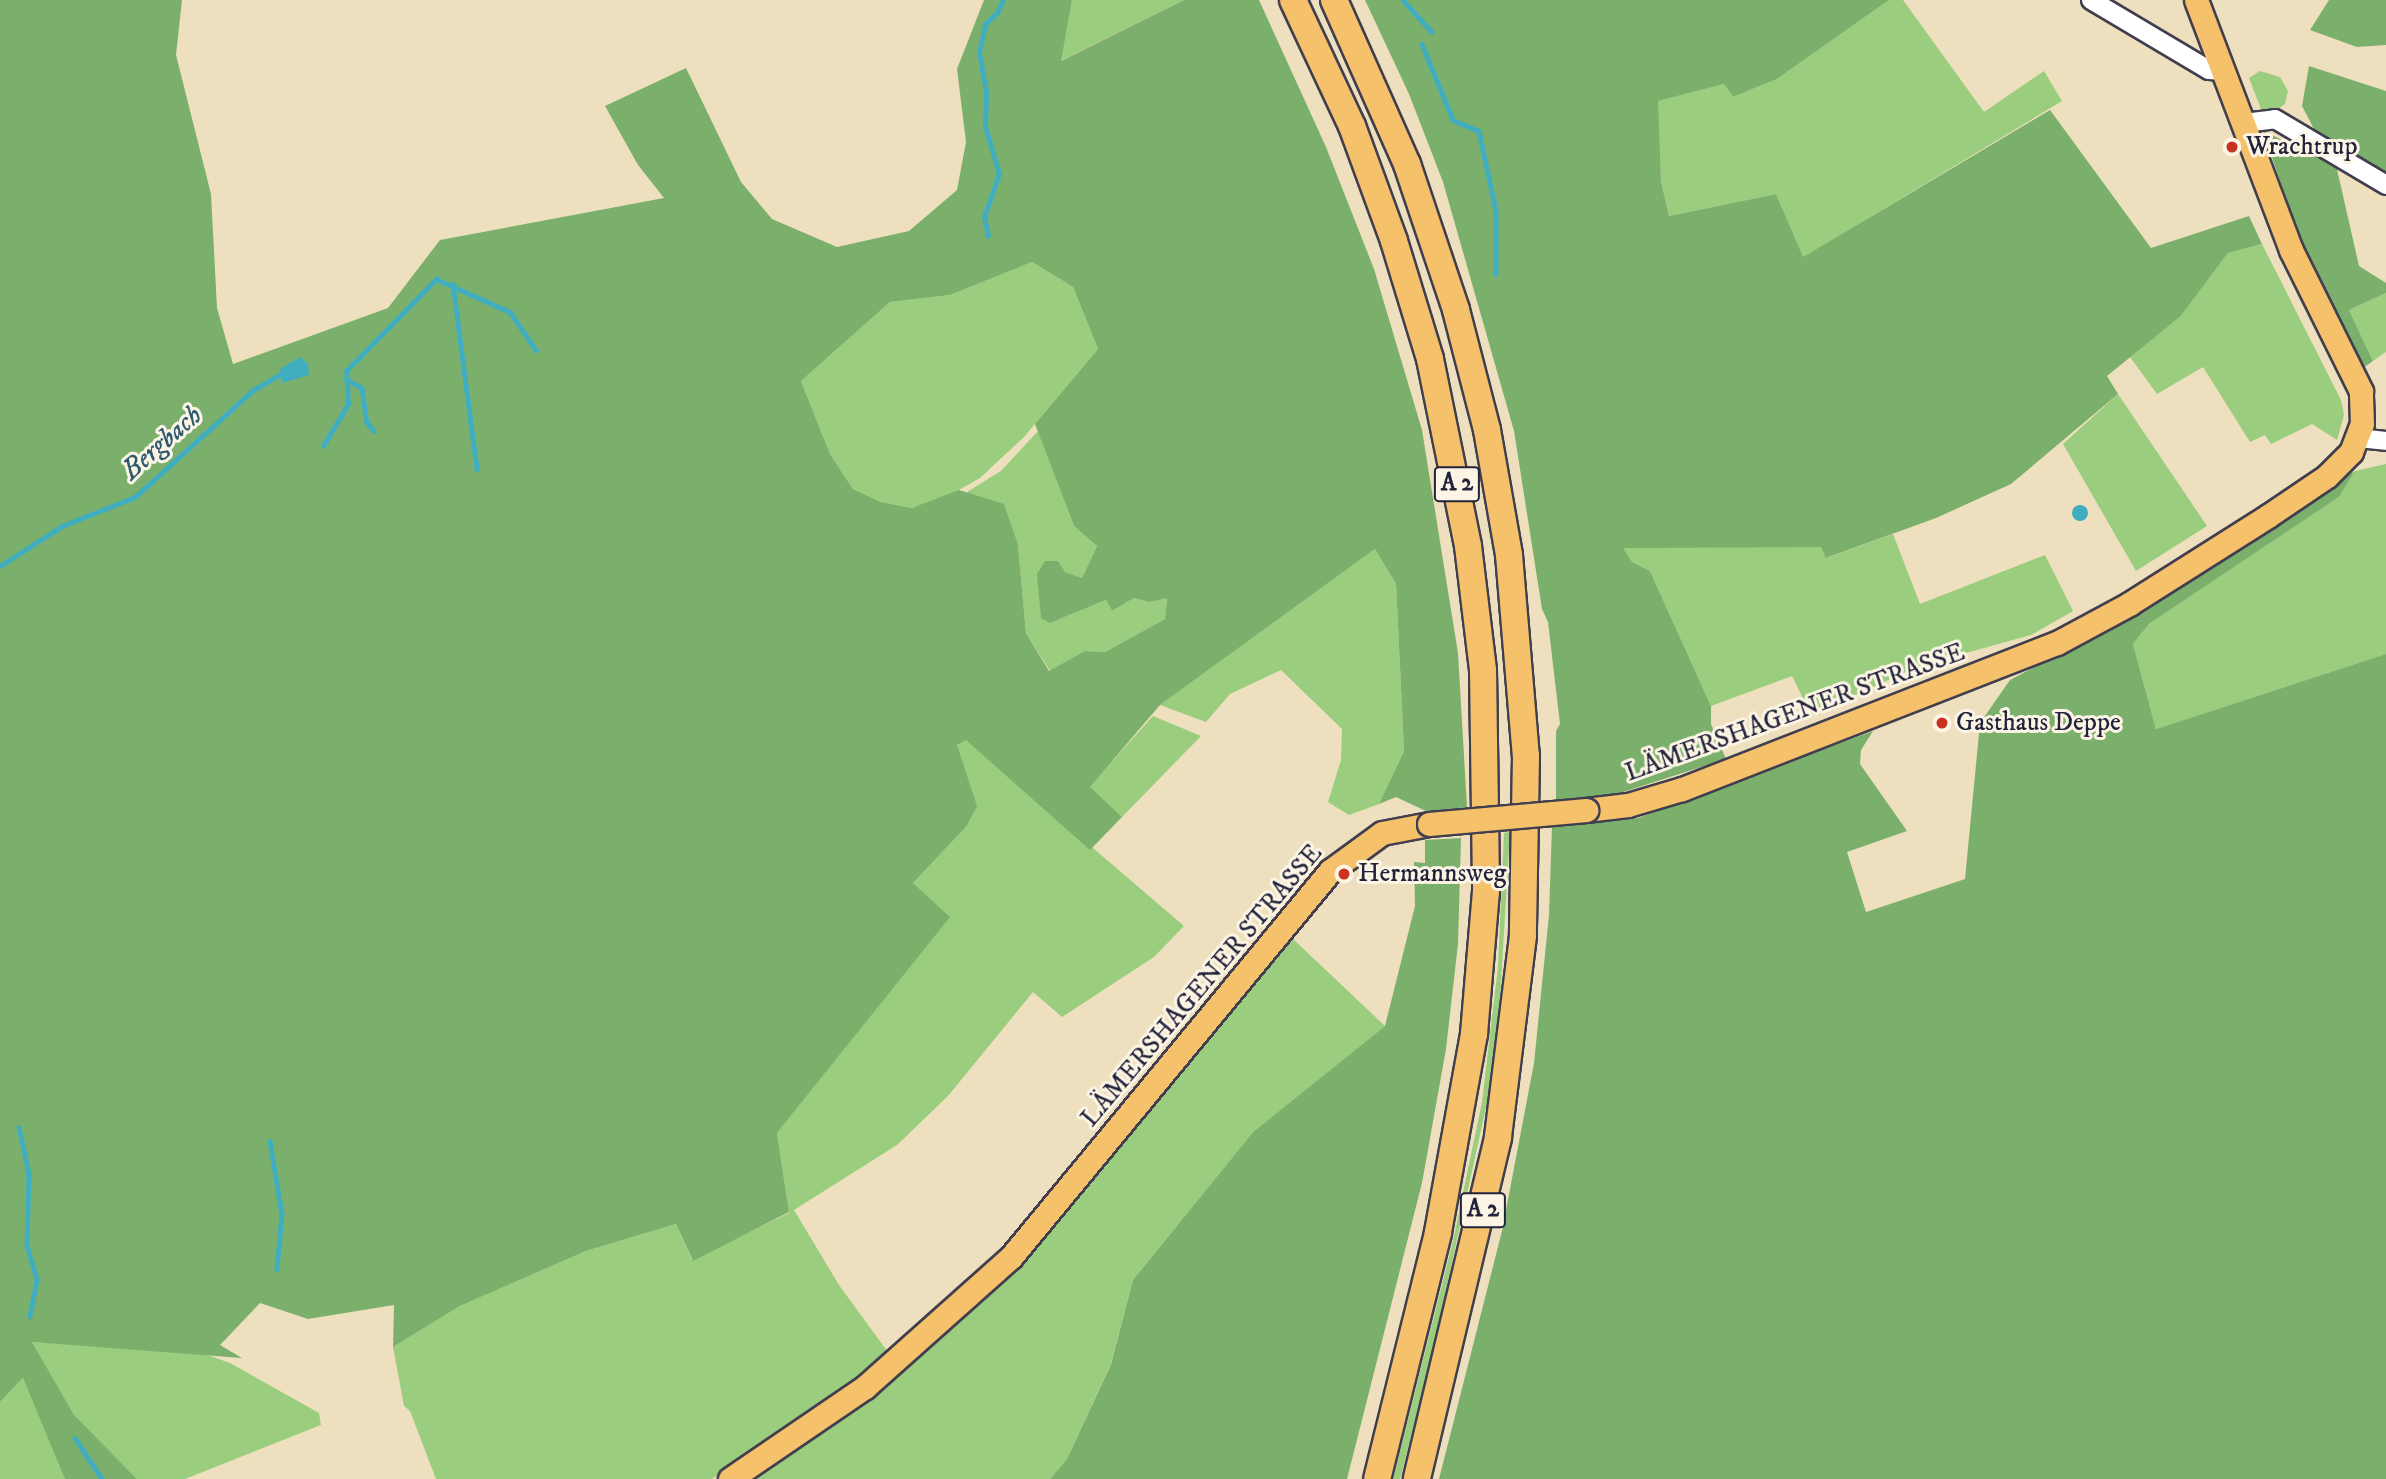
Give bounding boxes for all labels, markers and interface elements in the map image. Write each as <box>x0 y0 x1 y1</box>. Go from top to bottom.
place label: Wrachtrup <box>2246 131 2357 163</box>
marker: Wrachtrup <box>2224 139 2240 155</box>
water label: Bergbach <box>115 399 209 487</box>
road number: A 2 <box>1432 463 1482 504</box>
street label: LÄMERSHAGENER STRASSE <box>1621 637 1969 789</box>
place label: Gasthaus Deppe <box>1956 707 2121 739</box>
marker: Gasthaus Deppe <box>1934 715 1950 731</box>
street label: LÄMERSHAGENER STRASSE <box>1075 838 1329 1134</box>
place label: Hermannsweg <box>1358 858 1506 890</box>
marker: Hermannsweg <box>1336 866 1352 882</box>
road number: A 2 <box>1458 1190 1508 1230</box>

